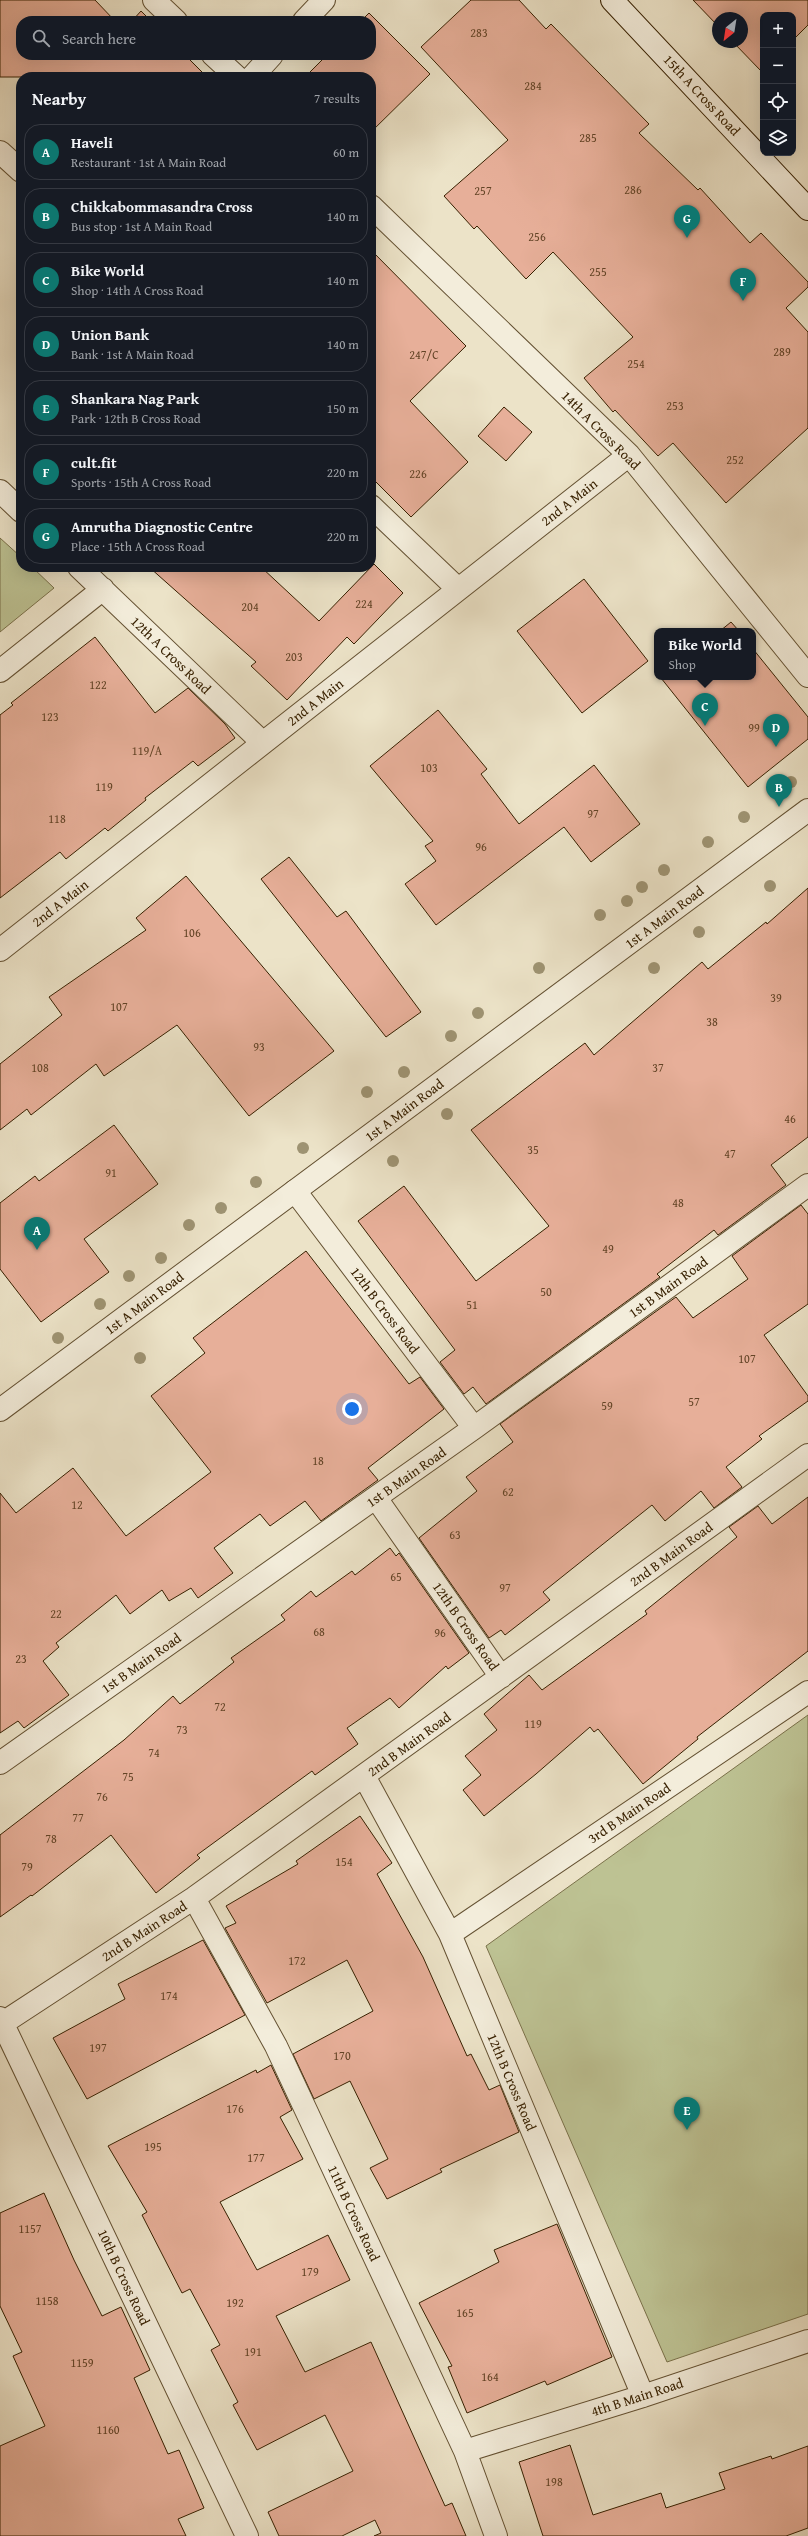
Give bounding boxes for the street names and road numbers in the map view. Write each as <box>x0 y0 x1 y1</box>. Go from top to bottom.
street label: 15th A Cross Road <box>659 50 745 141</box>
street label: 14th A Cross Road <box>557 386 645 474</box>
street label: 2nd A Main <box>537 474 602 530</box>
street label: 12th A Cross Road <box>126 611 216 699</box>
street label: 2nd A Main <box>283 674 348 730</box>
street label: 2nd A Main <box>28 875 93 931</box>
street label: 1st A Main Road <box>620 880 708 953</box>
street label: 1st A Main Road <box>360 1073 448 1146</box>
street label: 1st B Main Road <box>624 1251 712 1323</box>
street label: 12th B Cross Road <box>346 1262 425 1358</box>
street label: 1st A Main Road <box>100 1266 188 1339</box>
street label: 1st B Main Road <box>362 1442 451 1512</box>
street label: 2nd B Main Road <box>625 1517 717 1591</box>
street label: 12th B Cross Road <box>428 1578 504 1675</box>
street label: 1st B Main Road <box>97 1628 186 1698</box>
street label: 2nd B Main Road <box>363 1707 455 1781</box>
street label: 3rd B Main Road <box>584 1778 675 1848</box>
street label: 2nd B Main Road <box>97 1896 191 1966</box>
street label: 12th B Cross Road <box>482 2030 542 2134</box>
street label: 11th B Cross Road <box>323 2162 385 2265</box>
street label: 10th B Cross Road <box>93 2226 155 2329</box>
street label: 4th B Main Road <box>588 2373 686 2421</box>

